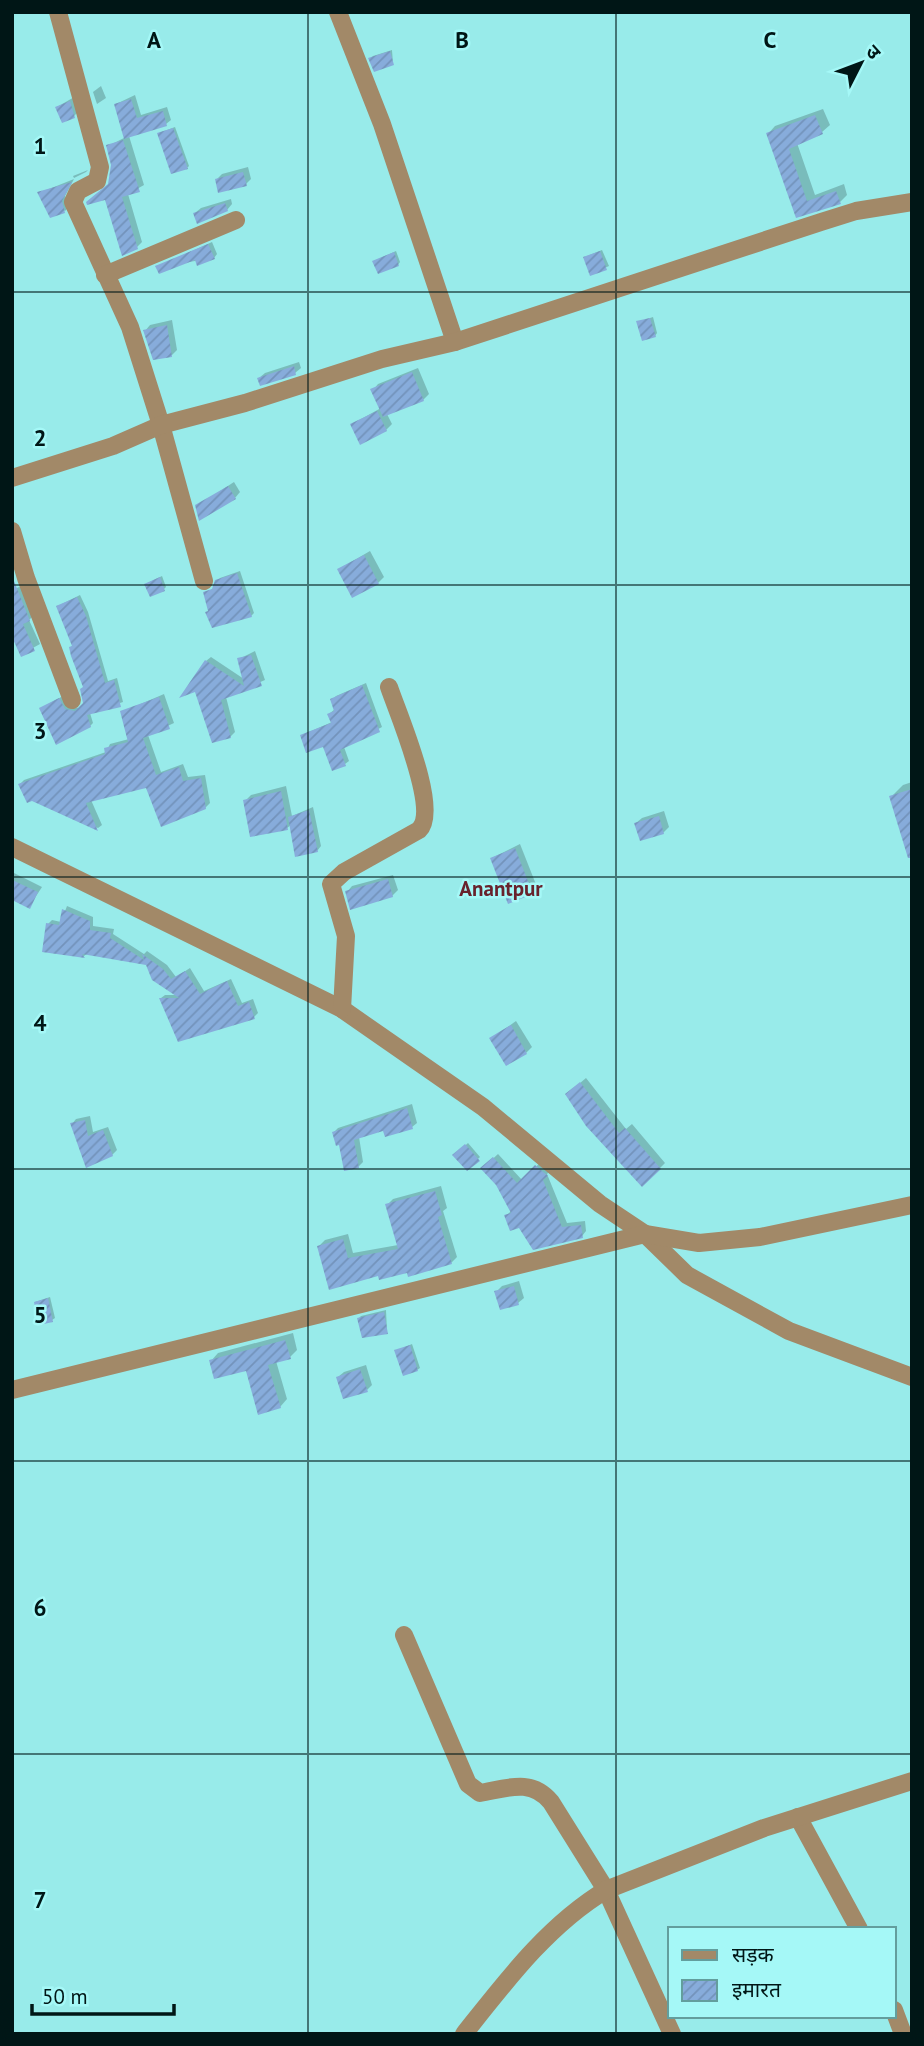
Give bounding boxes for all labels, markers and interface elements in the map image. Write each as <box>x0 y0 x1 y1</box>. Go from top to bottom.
text: A <box>147 25 161 54</box>
text: B <box>455 25 469 54</box>
text: C <box>764 25 777 54</box>
north arrow <box>826 28 896 98</box>
text: उ <box>861 39 887 64</box>
text: 1 <box>33 131 47 160</box>
text: 2 <box>33 423 47 452</box>
text: 3 <box>33 716 47 745</box>
district label: Anantpur <box>459 875 543 902</box>
text: 4 <box>33 1008 47 1037</box>
text: 5 <box>33 1300 47 1329</box>
text: 6 <box>33 1593 47 1622</box>
text: 7 <box>33 1885 47 1914</box>
legend <box>668 1927 896 2018</box>
text: सड़क <box>732 1941 774 1968</box>
scale bar <box>32 1972 173 2016</box>
text: इमारत <box>732 1976 782 2003</box>
text: 50 m <box>42 1983 88 2010</box>

